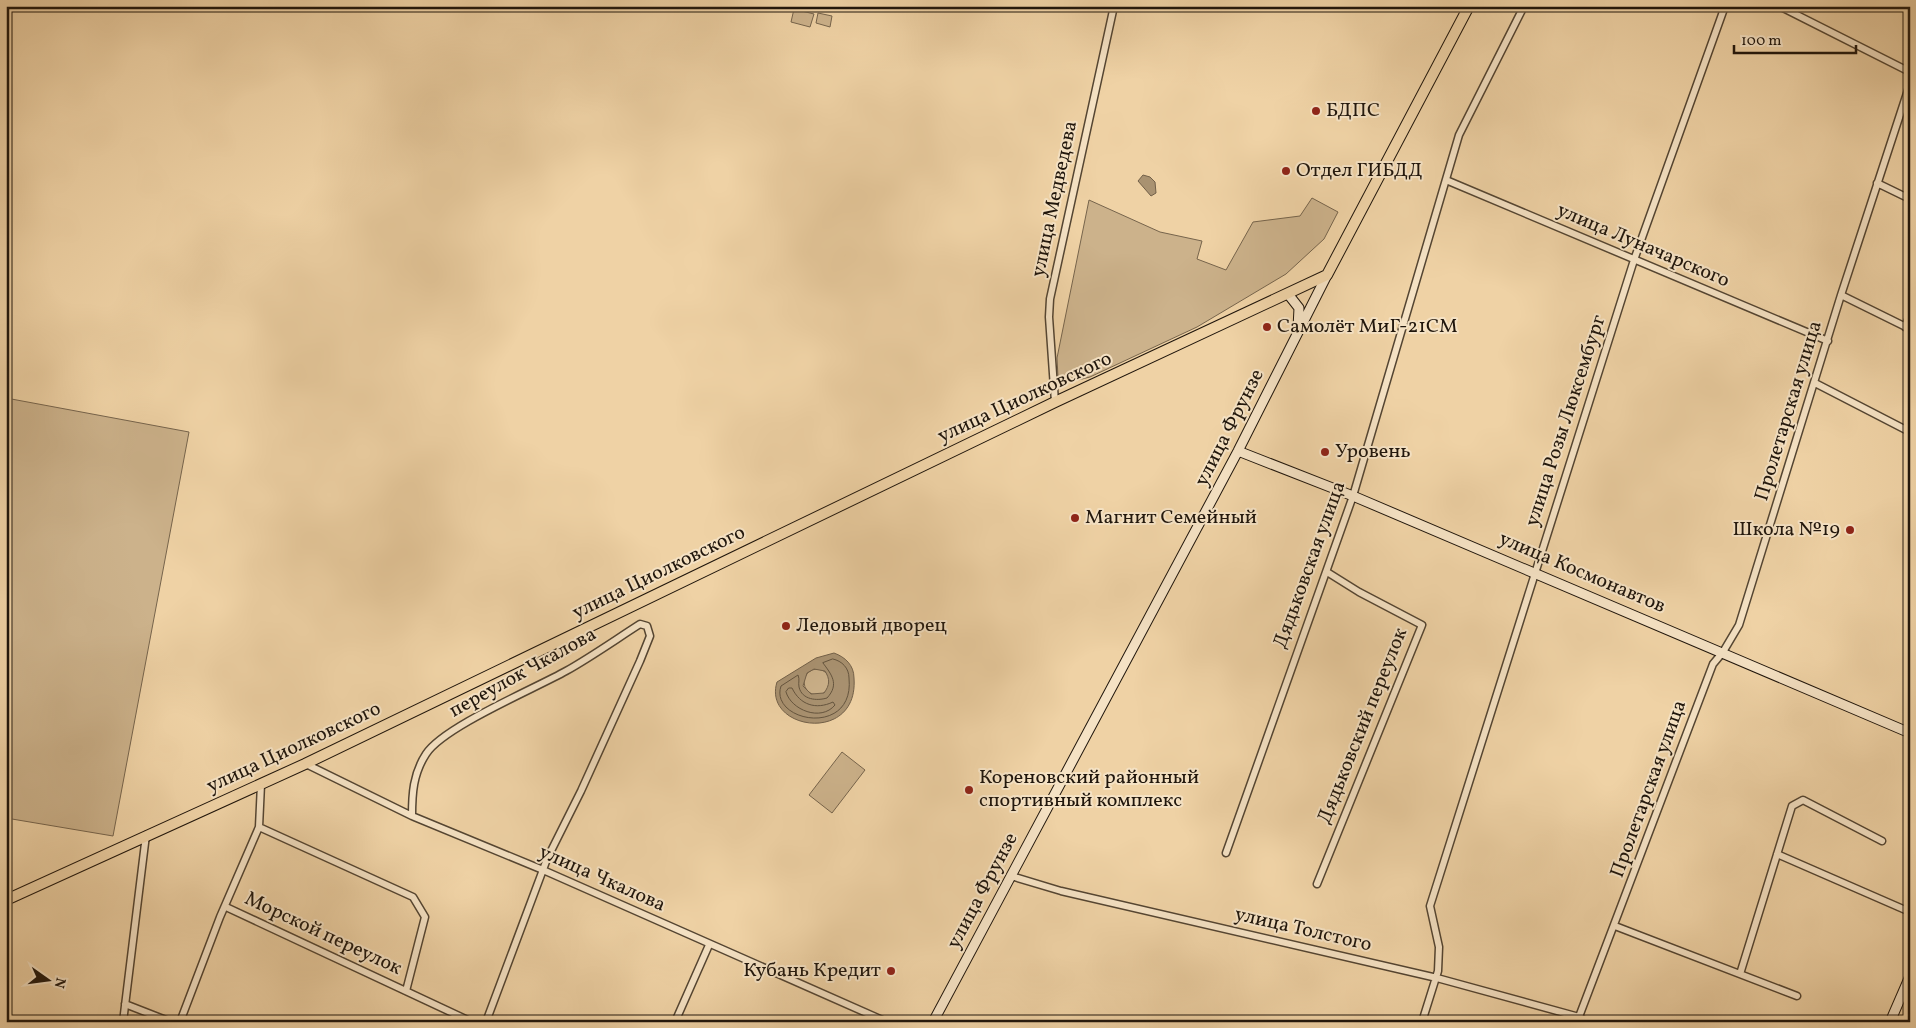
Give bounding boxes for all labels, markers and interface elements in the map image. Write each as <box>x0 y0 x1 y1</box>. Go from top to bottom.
scale bar <box>1734 22 1856 54</box>
text: 100 m <box>1741 31 1781 52</box>
place label: БДПС <box>1326 97 1380 125</box>
marker: БДПС <box>1310 105 1322 117</box>
street label: улица Медведева <box>1025 118 1085 280</box>
place label: Отдел ГИБДД <box>1296 157 1423 185</box>
marker: Отдел ГИБДД <box>1280 165 1292 177</box>
street label: улица Луначарского <box>1552 197 1734 295</box>
street label: улица Розы Люксембург <box>1519 311 1614 530</box>
place label: Самолёт МиГ-21СМ <box>1277 313 1458 341</box>
street label: Пролетарская улица <box>1748 317 1830 505</box>
marker: Самолёт МиГ-21СМ <box>1261 321 1273 333</box>
street label: улица Циолковского <box>933 345 1117 451</box>
street label: улица Фрунзе <box>1188 365 1272 491</box>
place label: Уровень <box>1335 438 1411 466</box>
marker: Уровень <box>1319 446 1331 458</box>
street label: Дядьковская улица <box>1267 477 1353 653</box>
place label: Магнит Семейный <box>1085 504 1257 532</box>
marker: Магнит Семейный <box>1069 512 1081 524</box>
place label: Школа №19 <box>1732 516 1840 544</box>
street label: улица Циолковского <box>568 519 750 627</box>
marker: Школа №19 <box>1844 524 1856 536</box>
street label: улица Космонавтов <box>1494 525 1670 621</box>
place label: Ледовый дворец <box>796 612 947 640</box>
marker: Ледовый дворец <box>780 620 792 632</box>
street label: переулок Чкалова <box>444 621 602 725</box>
street label: Дядьковский переулок <box>1311 623 1415 828</box>
street label: улица Циолковского <box>202 695 386 801</box>
street label: Пролетарская улица <box>1604 696 1694 882</box>
place label: Кореновский районный спортивный комплекс <box>979 764 1199 815</box>
marker: Кореновский районный спортивный комплекс <box>963 784 975 796</box>
street label: улица Фрунзе <box>941 828 1025 954</box>
street label: улица Чкалова <box>534 839 670 919</box>
street label: Морской переулок <box>240 885 407 983</box>
street label: улица Толстого <box>1232 901 1374 959</box>
north arrow <box>22 956 72 1006</box>
place label: Кубань Кредит <box>743 957 881 985</box>
marker: Кубань Кредит <box>885 965 897 977</box>
text: N <box>49 976 70 990</box>

